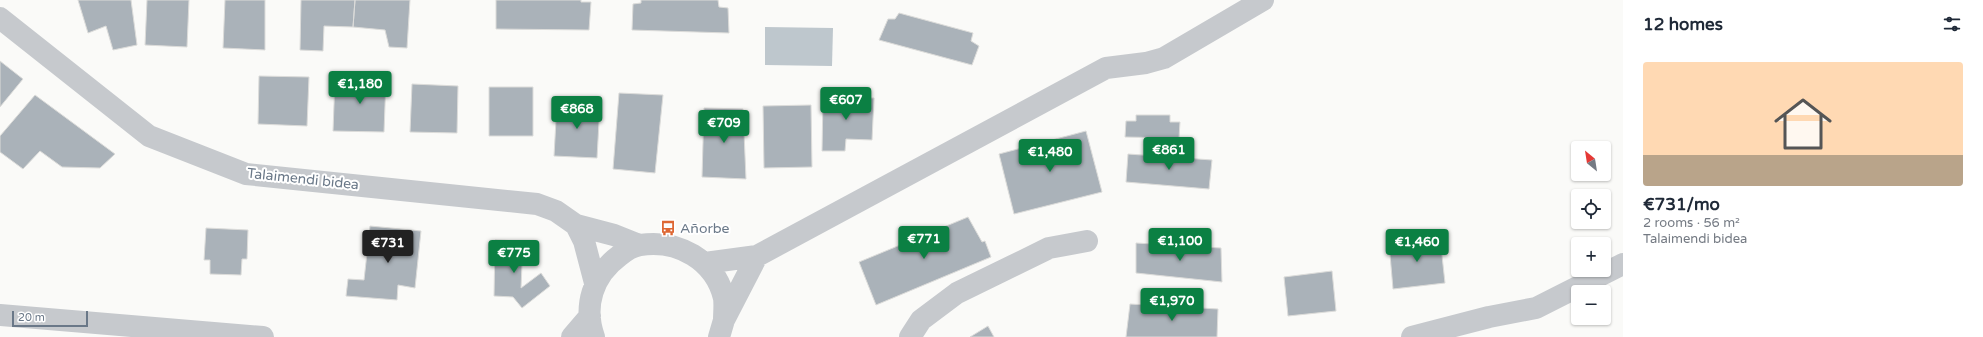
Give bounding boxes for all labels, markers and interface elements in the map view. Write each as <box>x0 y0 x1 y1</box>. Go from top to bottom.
icon: filters <box>1941 13 1963 35</box>
text: 12 homes <box>1643 14 1723 35</box>
pin: €1,180 <box>327 71 393 105</box>
text: €1,180 <box>338 76 382 92</box>
pin: €607 <box>822 87 870 121</box>
icon: home <box>1767 88 1839 160</box>
text: €607 <box>829 92 863 108</box>
pin: €868 <box>553 96 601 130</box>
text: €868 <box>560 101 594 117</box>
pin: €709 <box>700 110 748 144</box>
text: €709 <box>707 115 741 131</box>
pin: €861 <box>1145 137 1193 171</box>
pin: €1,480 <box>1017 139 1083 173</box>
north arrow <box>1571 141 1611 181</box>
map controls <box>1571 141 1611 325</box>
text: €861 <box>1152 142 1186 158</box>
text: €1,480 <box>1028 144 1072 160</box>
street label: Talaimendi bidea <box>246 165 360 193</box>
button: locate <box>1571 189 1611 229</box>
text: €731/mo <box>1643 194 1720 215</box>
text: 2 rooms · 56 m² <box>1643 215 1740 231</box>
bus stop icon: Añorbe <box>659 219 677 237</box>
place label: Añorbe <box>680 220 730 237</box>
pin: €771 <box>900 226 948 260</box>
pin: €1,100 <box>1147 228 1213 262</box>
pin: €1,460 <box>1384 229 1450 263</box>
pin: €731 <box>364 230 412 264</box>
text: €771 <box>907 231 941 247</box>
text: Talaimendi bidea <box>1643 231 1747 247</box>
text: €1,100 <box>1158 233 1202 249</box>
text: €1,460 <box>1395 234 1439 250</box>
text: €731 <box>371 235 405 251</box>
button: + <box>1571 237 1611 277</box>
pin: €775 <box>490 240 538 274</box>
text: €775 <box>497 245 531 261</box>
button: − <box>1571 285 1611 325</box>
pin: €1,970 <box>1139 288 1205 322</box>
text: €1,970 <box>1150 293 1194 309</box>
scale bar <box>12 309 88 328</box>
text: 20 m <box>18 311 45 324</box>

